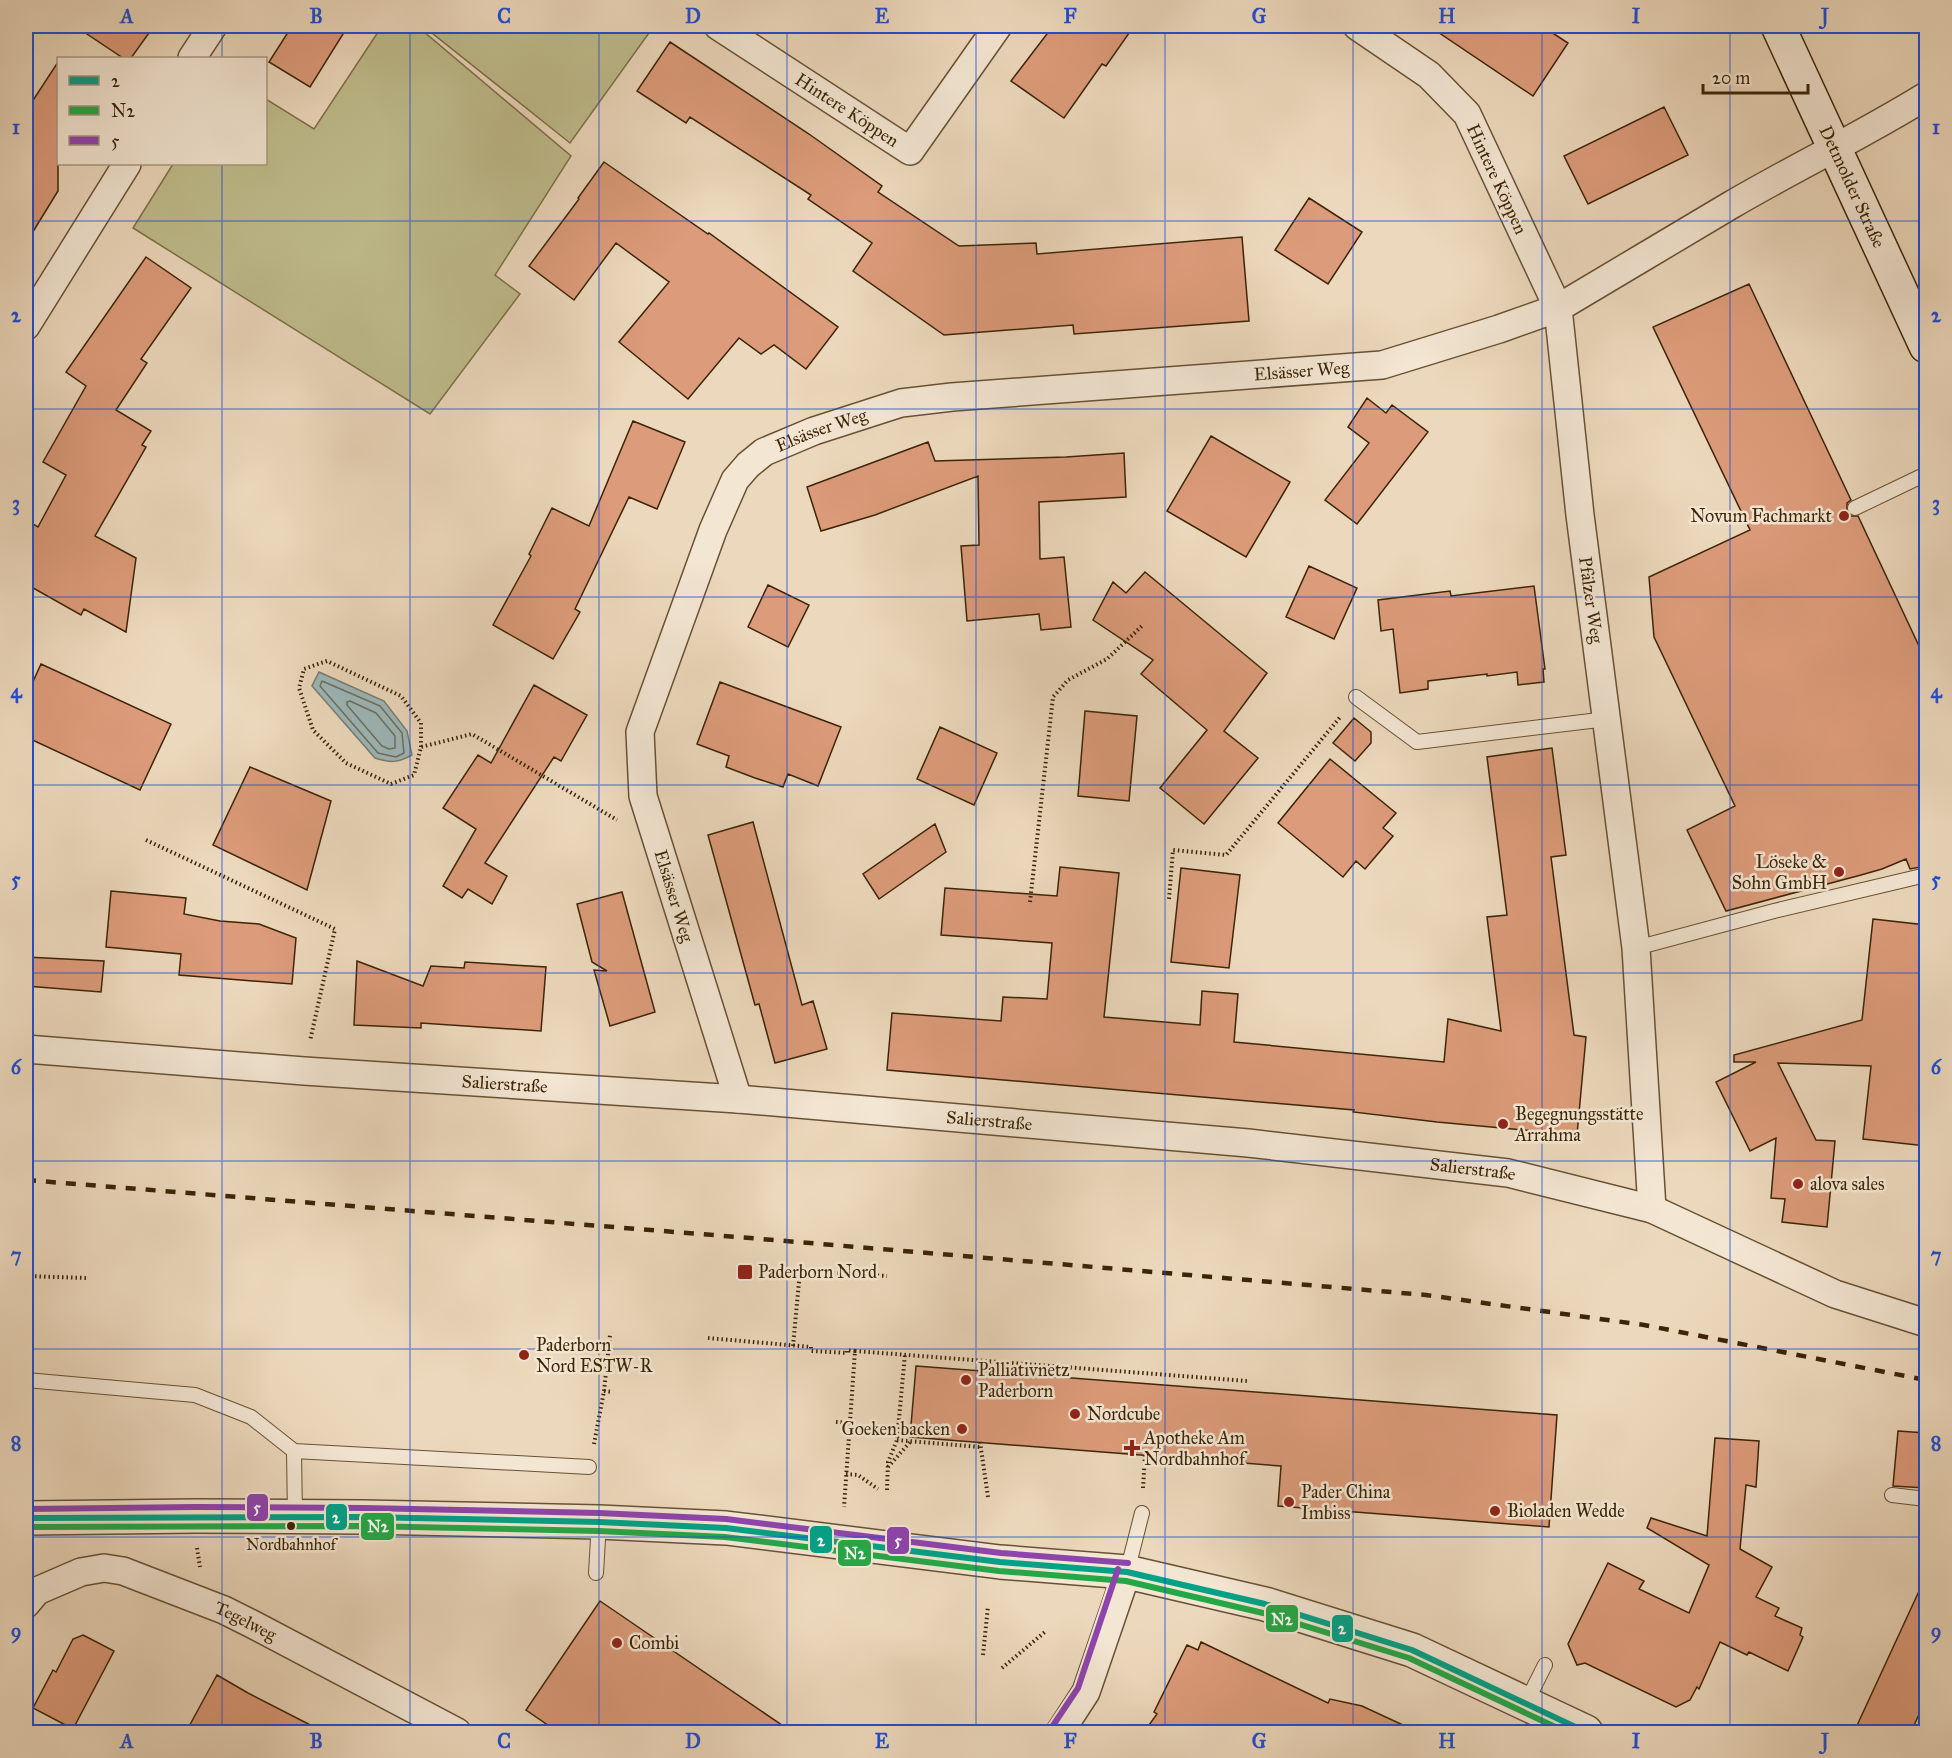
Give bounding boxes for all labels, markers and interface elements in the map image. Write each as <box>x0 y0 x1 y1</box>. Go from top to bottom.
text: A <box>118 4 134 28</box>
text: B <box>309 4 323 28</box>
text: C <box>497 4 511 28</box>
text: D <box>685 4 701 28</box>
text: E <box>875 4 890 28</box>
text: F <box>1063 4 1077 28</box>
text: G <box>1252 4 1267 28</box>
text: H <box>1438 4 1456 28</box>
text: I <box>1632 4 1641 28</box>
text: J <box>1818 4 1830 30</box>
legend <box>57 57 267 165</box>
scale bar <box>1703 57 1808 95</box>
text: 20 m <box>1712 67 1750 89</box>
street label: Hintere Köppen <box>791 68 903 152</box>
text: 2 <box>111 70 120 92</box>
text: N2 <box>111 100 135 122</box>
text: 1 <box>12 115 20 139</box>
text: 1 <box>1932 115 1940 139</box>
street label: Hintere Köppen <box>1462 120 1532 238</box>
street label: Detmolder Straße <box>1815 122 1890 251</box>
text: 5 <box>111 130 120 152</box>
text: 2 <box>11 303 22 327</box>
text: 2 <box>1931 303 1942 327</box>
street label: Elsässer Weg <box>1253 356 1351 386</box>
street label: Elsässer Weg <box>772 403 871 457</box>
text: 3 <box>12 491 20 516</box>
text: 3 <box>1932 491 1940 516</box>
place label: Novum Fachmarkt <box>1690 505 1833 527</box>
marker: Novum Fachmarkt <box>1837 509 1851 523</box>
street label: Pfälzer Weg <box>1573 555 1608 646</box>
text: 4 <box>10 679 22 704</box>
text: 4 <box>1930 679 1942 704</box>
street label: Elsässer Weg <box>649 847 699 946</box>
place label: Löseke & Sohn GmbH <box>1732 851 1827 894</box>
marker: Löseke & Sohn GmbH <box>1832 865 1846 879</box>
text: 5 <box>11 867 21 891</box>
text: 5 <box>1931 867 1941 891</box>
text: 6 <box>11 1055 23 1079</box>
text: 6 <box>1931 1055 1943 1079</box>
street label: Salierstraße <box>461 1070 548 1098</box>
place label: Begegnungsstätte Arrahma <box>1514 1103 1643 1146</box>
street label: Salierstraße <box>945 1106 1033 1135</box>
marker: Begegnungsstätte Arrahma <box>1496 1117 1510 1131</box>
street label: Salierstraße <box>1429 1153 1518 1186</box>
place label: alova sales <box>1810 1173 1885 1195</box>
marker: alova sales <box>1791 1177 1805 1191</box>
text: 7 <box>11 1243 22 1267</box>
text: 7 <box>1931 1243 1942 1267</box>
place label: Paderborn Nord <box>758 1261 877 1283</box>
marker: Paderborn Nord <box>736 1263 754 1281</box>
place label: Paderborn Nord ESTW-R <box>536 1334 654 1377</box>
marker: Paderborn Nord ESTW-R <box>517 1348 531 1362</box>
place label: Palliativnetz Paderborn <box>978 1359 1070 1402</box>
marker: Palliativnetz Paderborn <box>959 1373 973 1387</box>
place label: Nordcube <box>1087 1403 1160 1425</box>
marker: Nordcube <box>1068 1407 1082 1421</box>
place label: Goeken backen <box>841 1418 950 1440</box>
marker: Goeken backen <box>955 1422 969 1436</box>
place label: Apotheke Am Nordbahnhof <box>1143 1427 1248 1470</box>
text: 8 <box>11 1431 21 1455</box>
text: 8 <box>1931 1431 1941 1455</box>
marker: Apotheke Am Nordbahnhof <box>1125 1441 1139 1455</box>
place label: Pader China Imbiss <box>1301 1481 1391 1524</box>
line badge: 5 <box>246 1493 269 1522</box>
marker: Pader China Imbiss <box>1282 1495 1296 1509</box>
text: 5 <box>253 1498 261 1517</box>
place label: Bioladen Wedde <box>1507 1500 1625 1522</box>
line badge: 2 <box>325 1503 348 1531</box>
marker: Bioladen Wedde <box>1488 1504 1502 1518</box>
text: 2 <box>332 1508 341 1527</box>
line badge: N2 <box>360 1512 395 1541</box>
text: N2 <box>367 1517 390 1536</box>
marker: Nordbahnhof <box>285 1520 297 1532</box>
line badge: 2 <box>809 1525 833 1554</box>
line badge: 5 <box>886 1526 910 1555</box>
text: 2 <box>817 1531 826 1550</box>
text: 5 <box>894 1531 902 1550</box>
place label: Nordbahnhof <box>246 1535 339 1554</box>
line badge: N2 <box>837 1539 872 1567</box>
text: N2 <box>844 1544 867 1563</box>
street label: Tegelweg <box>212 1596 281 1647</box>
line badge: N2 <box>1265 1604 1299 1633</box>
text: N2 <box>1271 1610 1294 1629</box>
line badge: 2 <box>1331 1614 1354 1643</box>
text: 9 <box>11 1619 21 1644</box>
text: 2 <box>1338 1619 1347 1638</box>
text: 9 <box>1931 1619 1941 1644</box>
place label: Combi <box>629 1632 679 1654</box>
marker: Combi <box>610 1636 624 1650</box>
text: A <box>118 1729 134 1753</box>
text: B <box>309 1729 323 1753</box>
text: C <box>497 1729 511 1753</box>
text: D <box>685 1729 701 1753</box>
text: E <box>875 1729 890 1753</box>
text: F <box>1063 1729 1077 1753</box>
text: G <box>1252 1729 1267 1753</box>
text: H <box>1438 1729 1456 1753</box>
text: I <box>1632 1729 1641 1753</box>
text: J <box>1818 1729 1830 1755</box>

